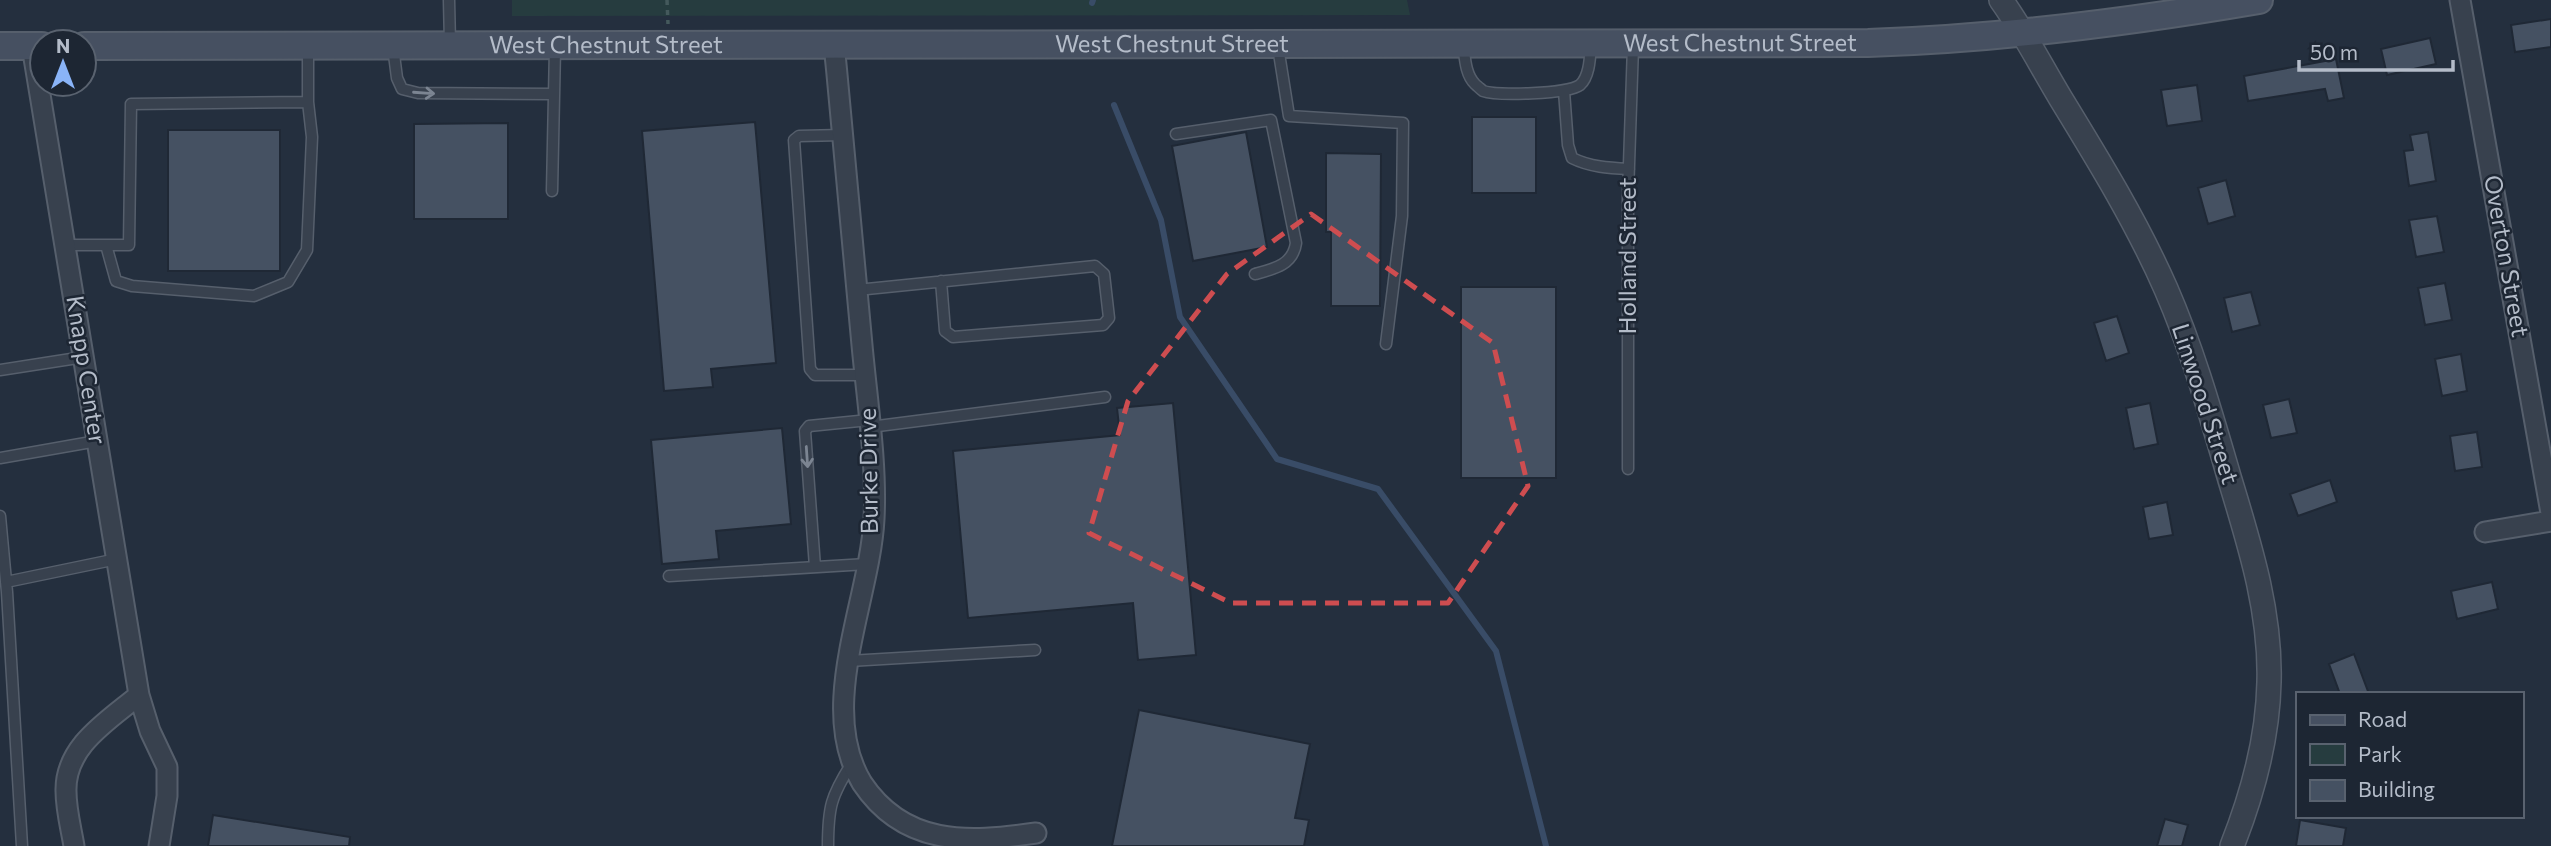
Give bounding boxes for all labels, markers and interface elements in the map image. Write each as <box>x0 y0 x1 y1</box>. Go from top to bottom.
street label: West Chestnut Street <box>1623 27 1857 56</box>
north arrow <box>28 28 98 98</box>
street label: West Chestnut Street <box>1055 28 1289 57</box>
scale bar <box>2299 28 2453 72</box>
street label: West Chestnut Street <box>489 29 723 58</box>
text: N <box>56 34 70 57</box>
text: 50 m <box>2310 39 2358 64</box>
one-way arrow <box>412 86 435 99</box>
street label: Overton Street <box>2479 172 2536 339</box>
street label: Holland Street <box>1612 177 1641 335</box>
street label: Knapp Center <box>61 293 114 447</box>
street label: Linwood Street <box>2167 320 2246 488</box>
street label: Burke Drive <box>852 408 883 534</box>
one-way arrow <box>801 445 814 468</box>
legend <box>2296 692 2523 818</box>
text: Road <box>2358 706 2407 731</box>
text: Park <box>2358 741 2402 766</box>
text: Building <box>2358 776 2435 801</box>

